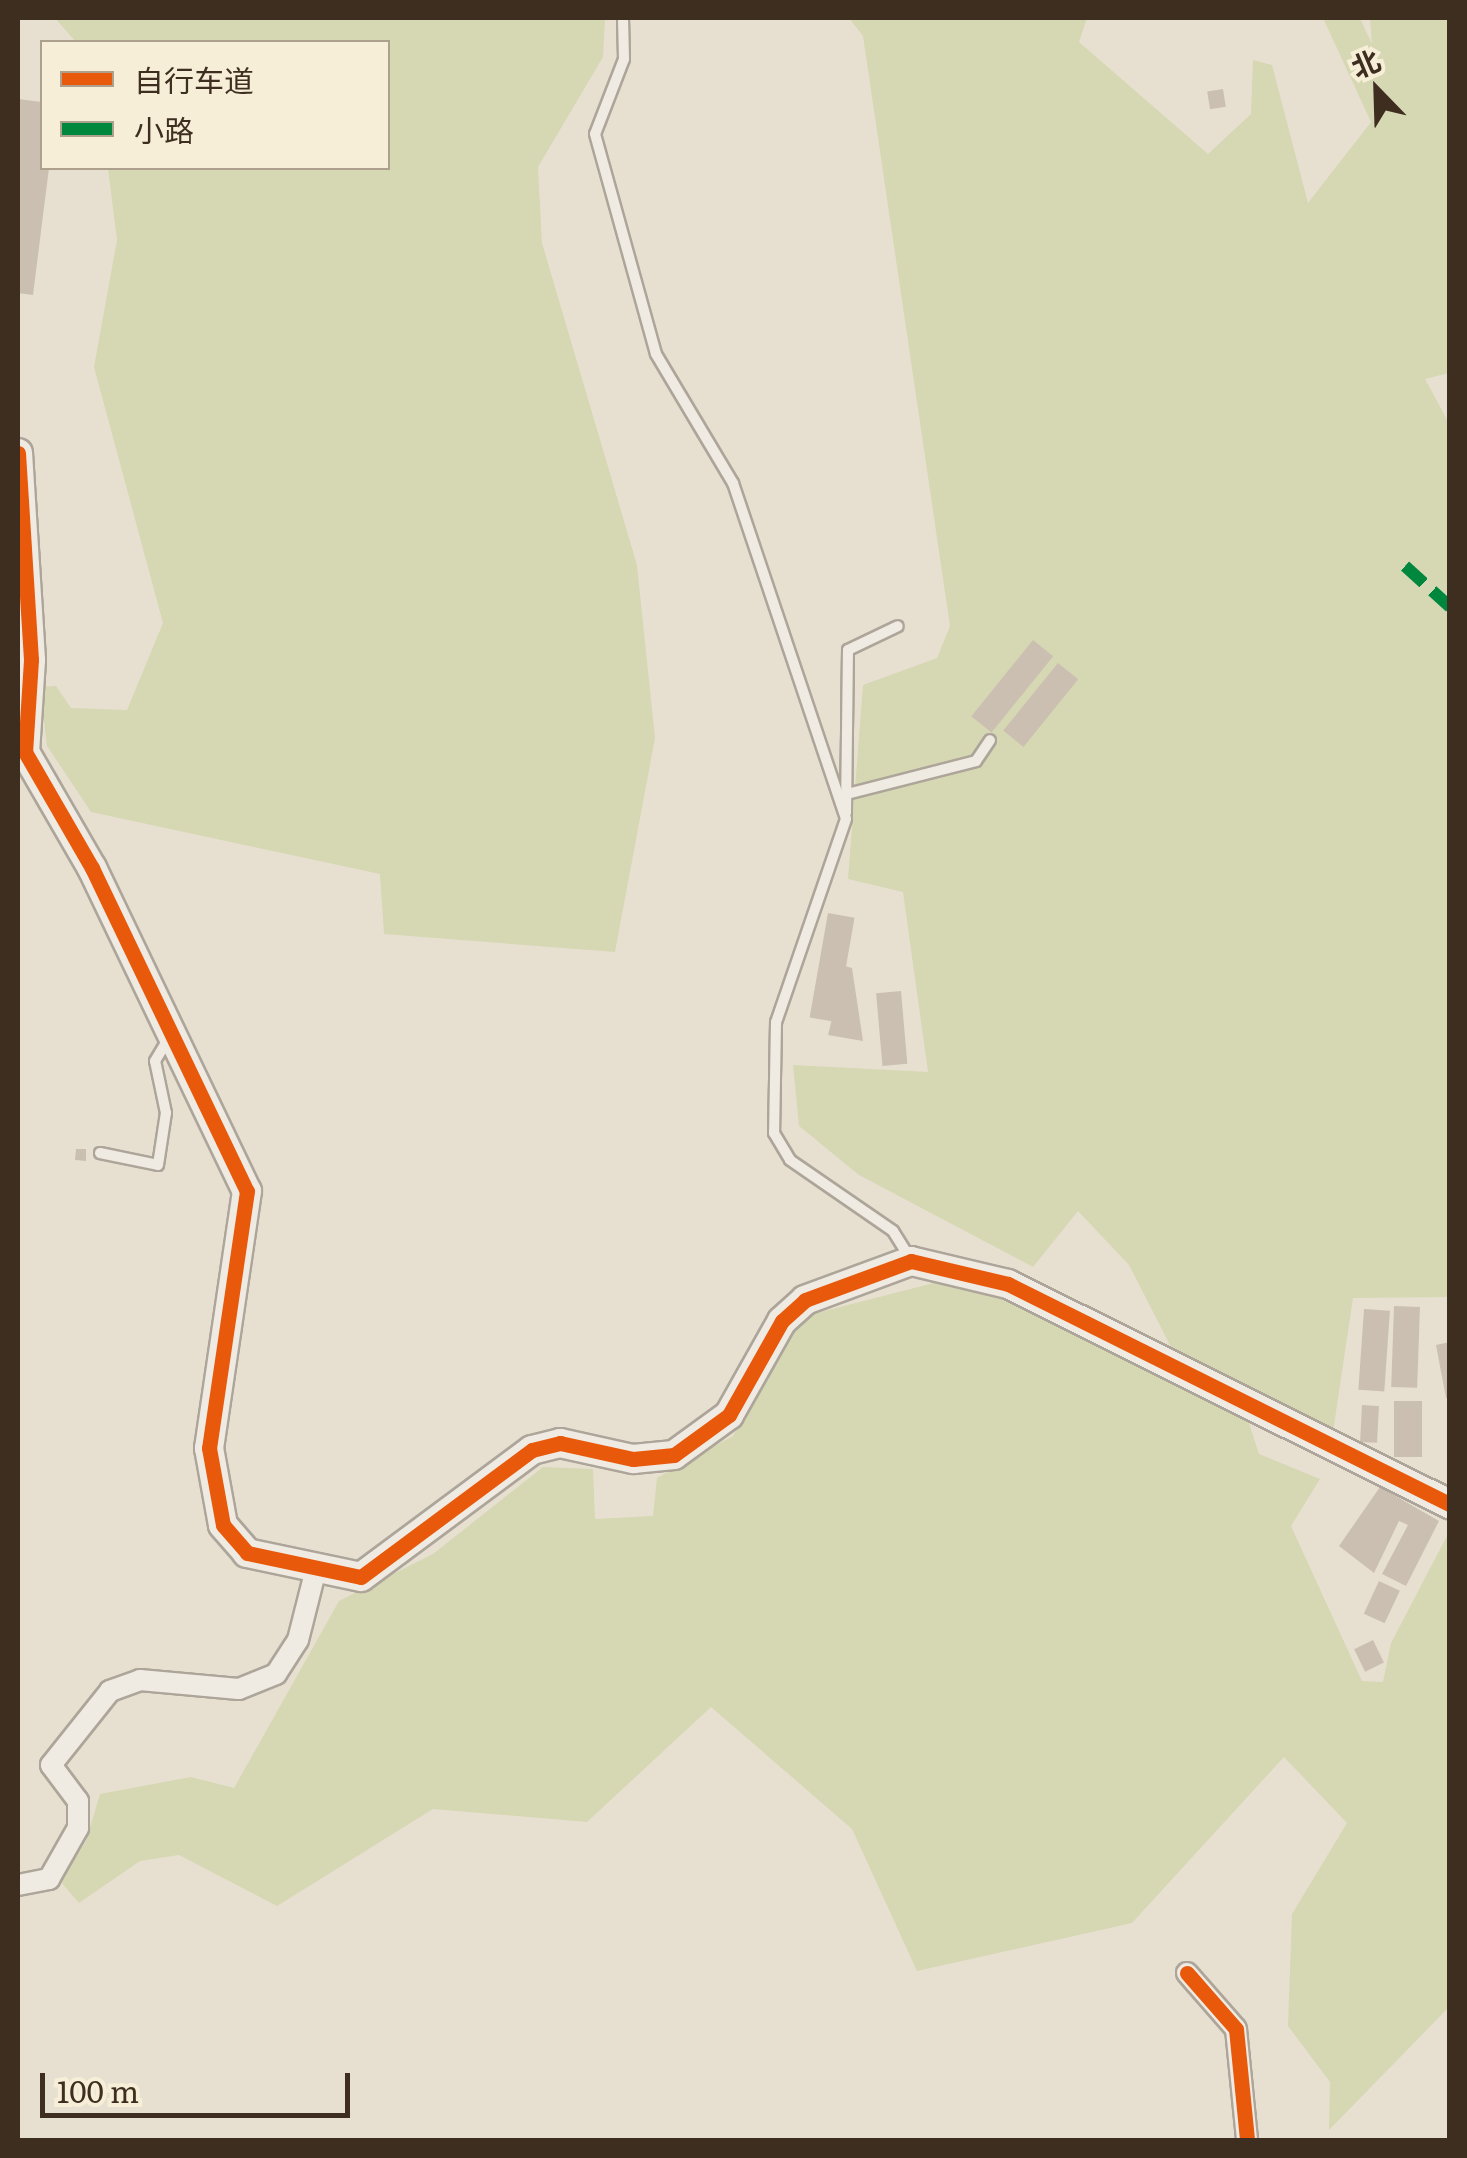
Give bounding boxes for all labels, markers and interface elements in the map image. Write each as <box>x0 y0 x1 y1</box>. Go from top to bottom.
text: 北 <box>1344 38 1386 87</box>
legend <box>40 40 390 170</box>
north arrow <box>1327 40 1427 140</box>
text: 自行车道 <box>134 57 254 101</box>
text: 小路 <box>134 107 194 151</box>
scale bar <box>45 2053 355 2115</box>
text: 100 m <box>57 2068 139 2112</box>

